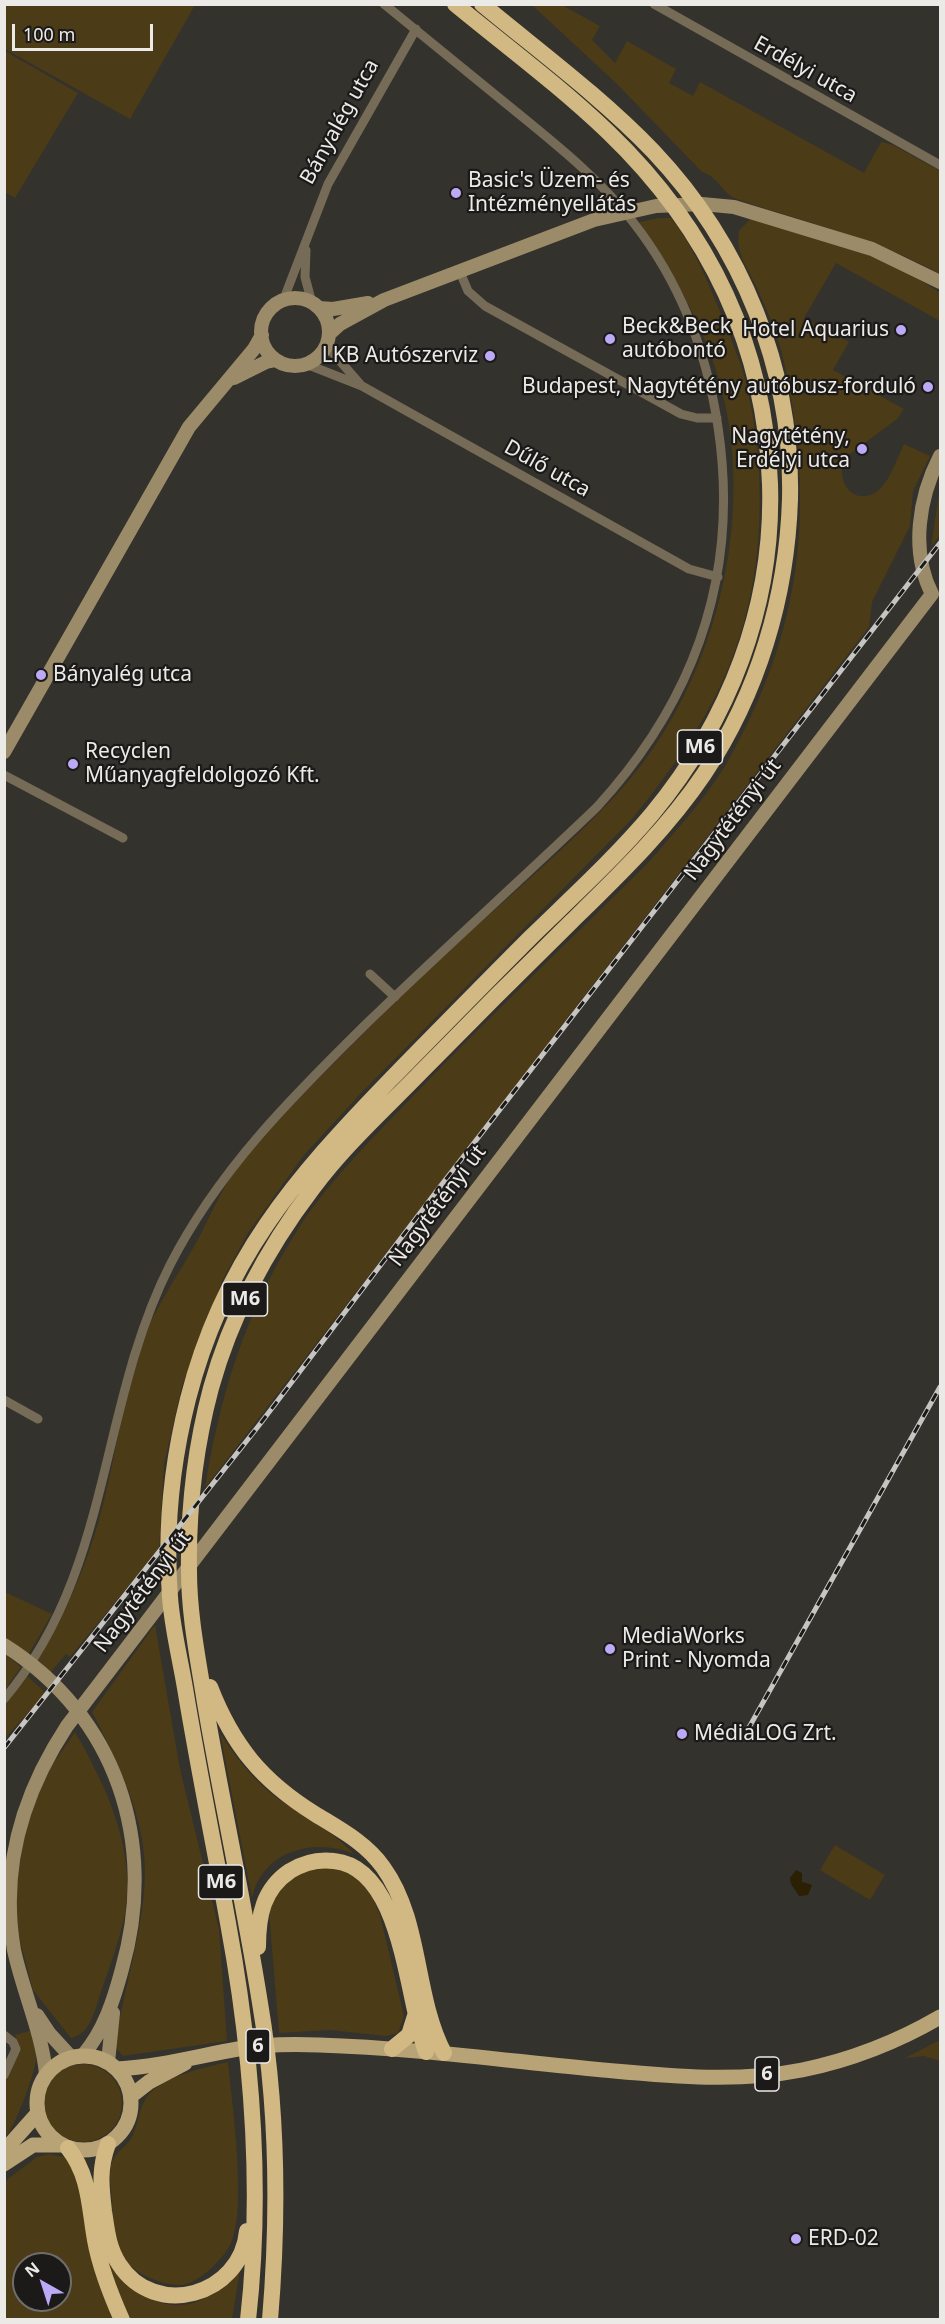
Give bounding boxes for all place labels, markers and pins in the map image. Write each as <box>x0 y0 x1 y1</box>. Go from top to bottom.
place label: Basic's Üzem- és Intézményellátás <box>468 168 636 218</box>
marker: Basic's Üzem- és Intézményellátás <box>449 186 463 200</box>
place label: Beck&Beck autóbontó <box>622 314 731 364</box>
place label: Hotel Aquarius <box>742 317 889 343</box>
marker: Hotel Aquarius <box>894 323 908 337</box>
marker: Beck&Beck autóbontó <box>603 332 617 346</box>
place label: LKB Autószerviz <box>322 343 478 369</box>
marker: LKB Autószerviz <box>483 349 497 363</box>
place label: Budapest, Nagytétény autóbusz-forduló <box>522 374 916 400</box>
marker: Budapest, Nagytétény autóbusz-forduló <box>921 380 935 394</box>
place label: Nagytétény, Erdélyi utca <box>731 424 850 474</box>
marker: Nagytétény, Erdélyi utca <box>855 442 869 456</box>
place label: Bányalég utca <box>53 662 192 688</box>
marker: Bányalég utca <box>34 668 48 682</box>
place label: Recyclen Műanyagfeldolgozó Kft. <box>85 739 320 789</box>
marker: Recyclen Műanyagfeldolgozó Kft. <box>66 757 80 771</box>
place label: MediaWorks Print - Nyomda <box>622 1624 771 1674</box>
marker: MediaWorks Print - Nyomda <box>603 1642 617 1656</box>
place label: MédiaLOG Zrt. <box>694 1721 837 1747</box>
marker: MédiaLOG Zrt. <box>675 1727 689 1741</box>
place label: ERD-02 <box>808 2226 879 2252</box>
marker: ERD-02 <box>789 2232 803 2246</box>

